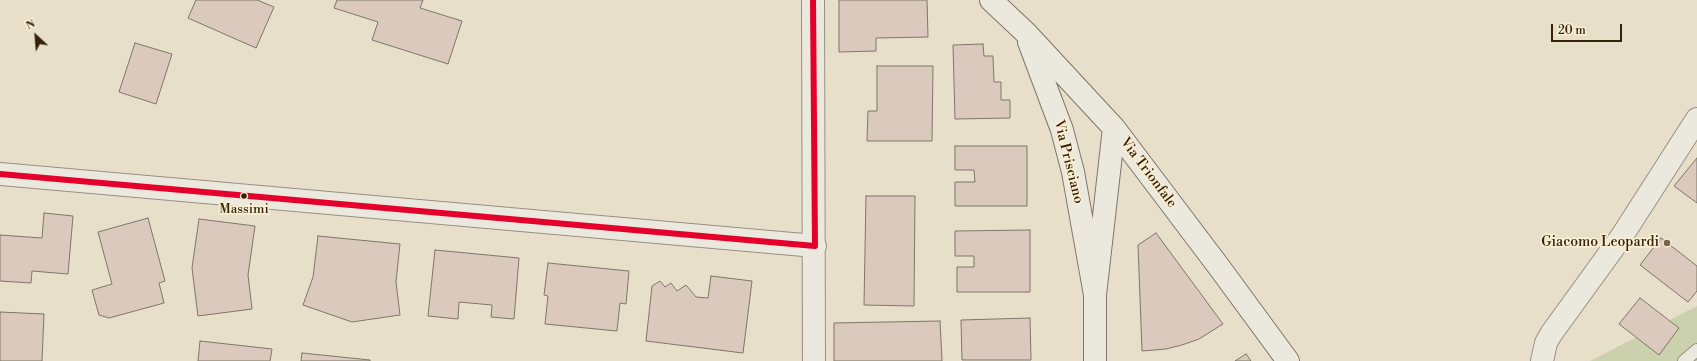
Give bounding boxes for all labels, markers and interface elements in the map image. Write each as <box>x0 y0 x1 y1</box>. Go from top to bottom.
north arrow <box>16 16 56 56</box>
scale bar <box>1553 16 1624 42</box>
text: N <box>24 17 38 33</box>
text: 20 m <box>1558 23 1586 38</box>
street label: Via Prisciano <box>1050 119 1086 205</box>
street label: Via Trionfale <box>1116 135 1180 211</box>
marker: Massimi <box>239 191 249 201</box>
place label: Massimi <box>219 202 269 218</box>
place label: Giacomo Leopardi <box>1541 235 1659 251</box>
marker: Giacomo Leopardi <box>1662 238 1672 248</box>

